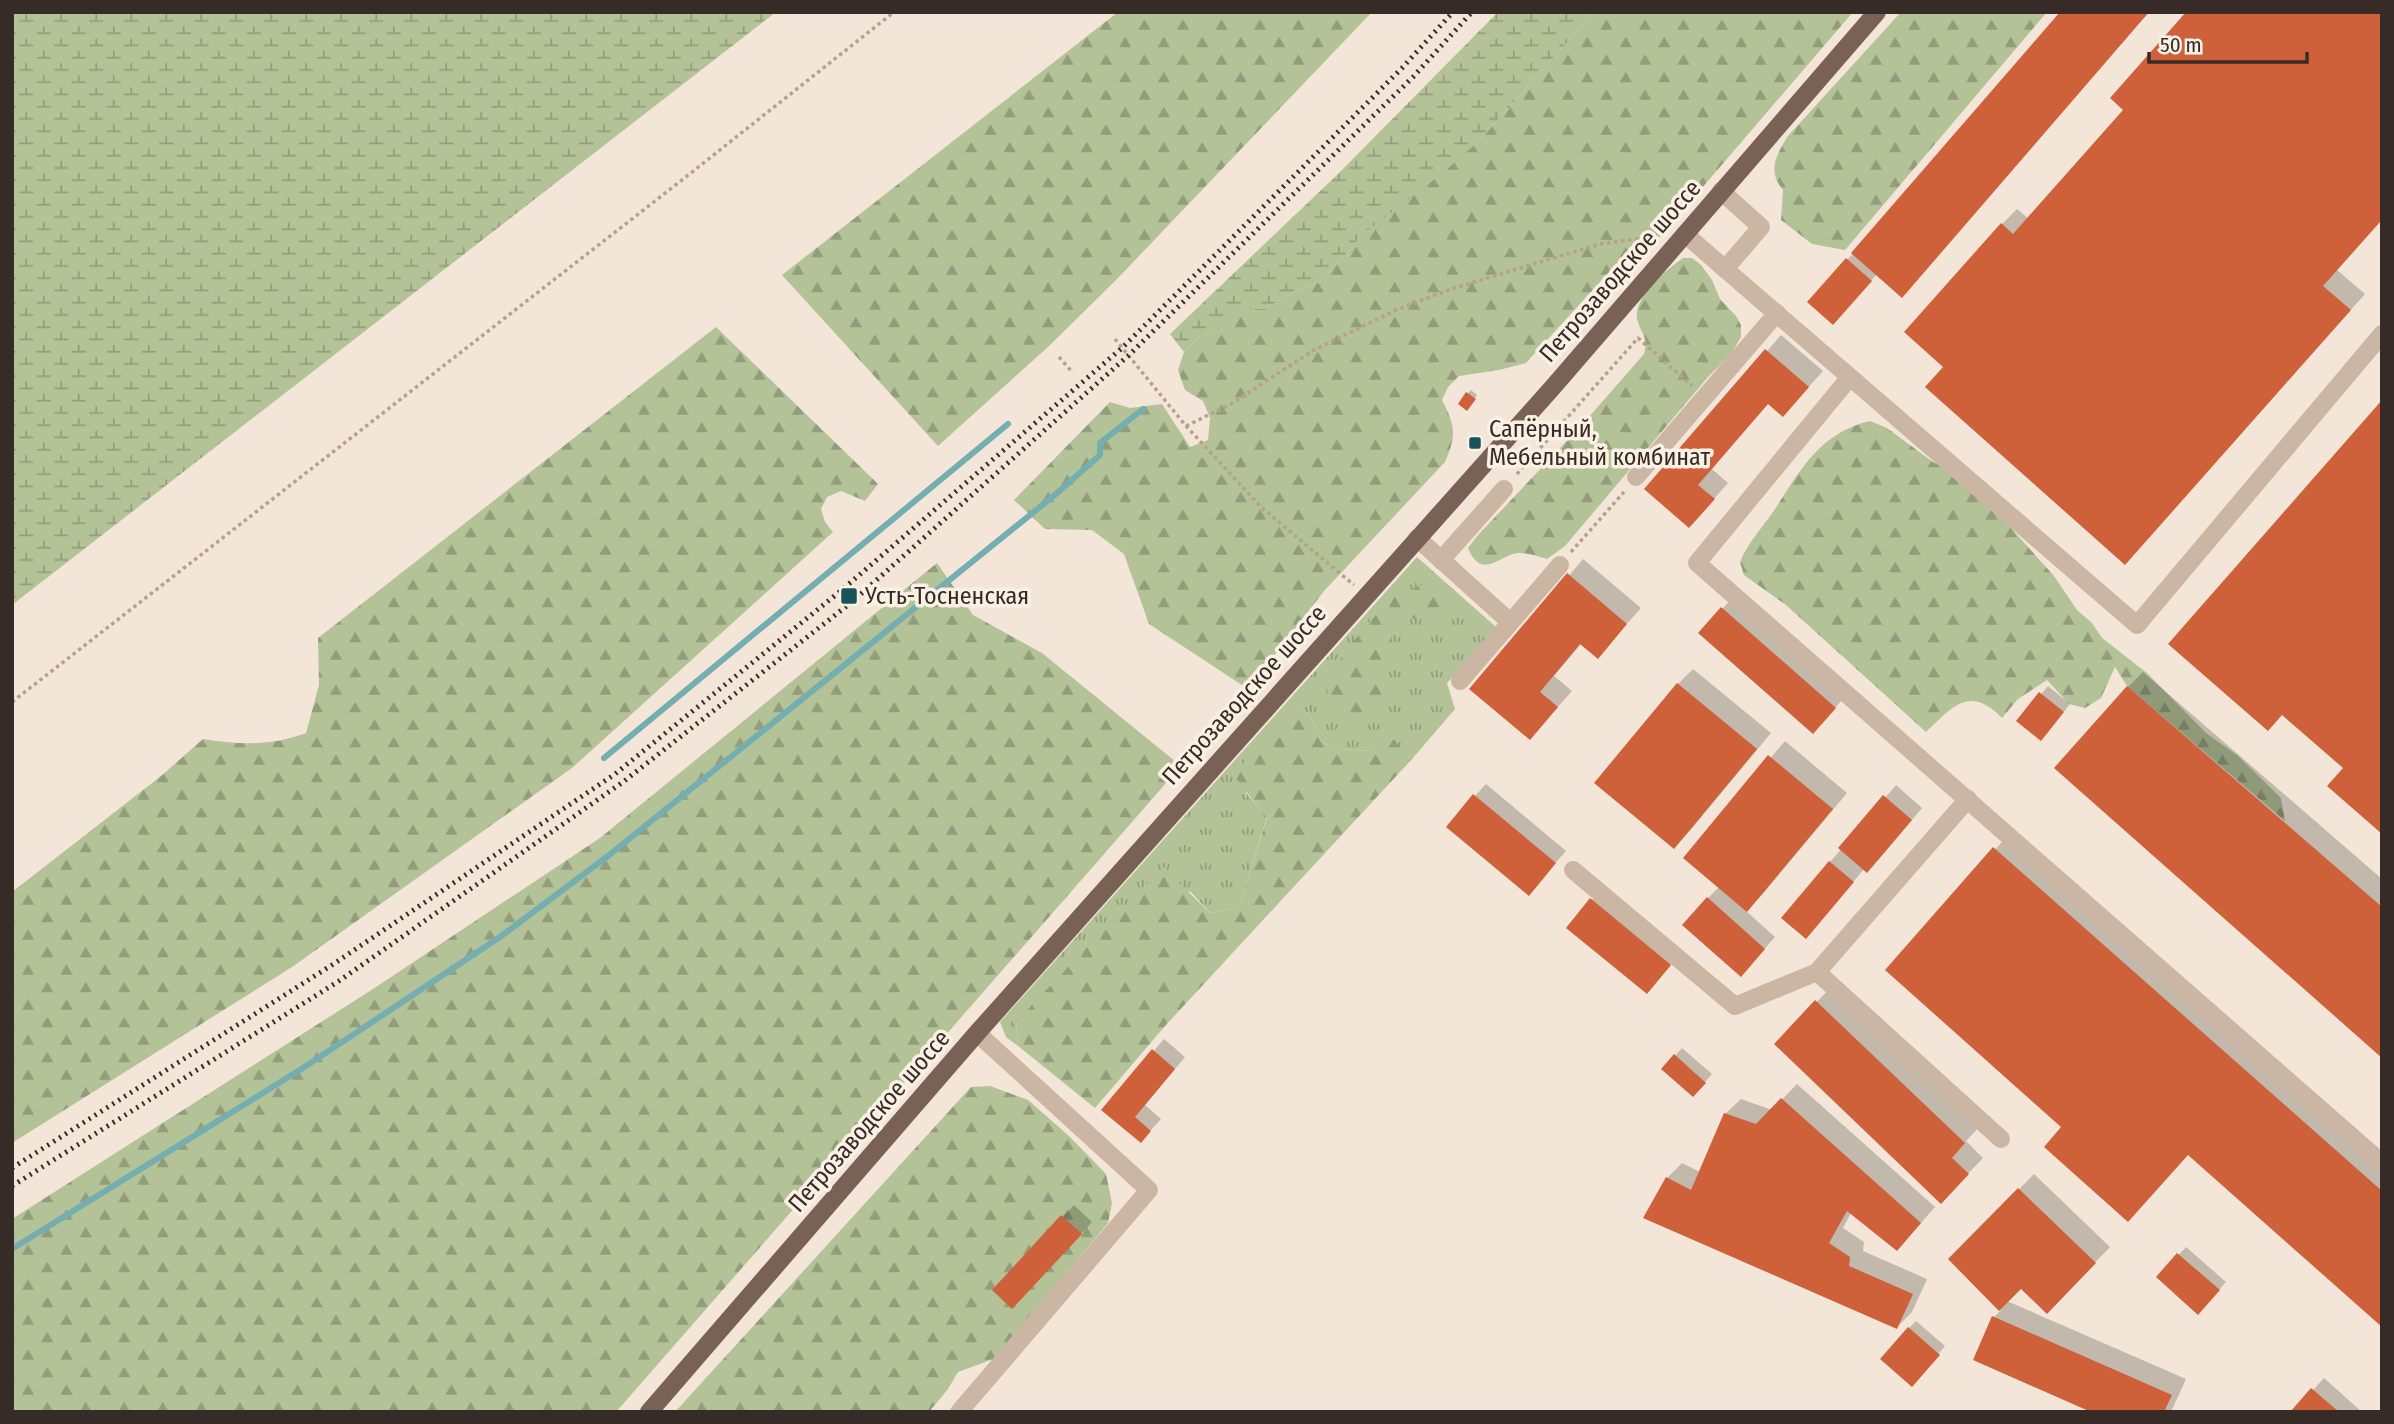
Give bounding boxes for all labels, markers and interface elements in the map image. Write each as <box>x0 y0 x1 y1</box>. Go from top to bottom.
scale bar <box>2149 21 2306 65</box>
text: 50 m <box>2160 32 2202 58</box>
street label: Петрозаводское шоссе <box>1533 174 1707 368</box>
place label: Сапёрный, Мебельный комбинат <box>1489 415 1710 471</box>
marker: Сапёрный, Мебельный комбинат <box>1467 435 1483 451</box>
place label: Усть-Тосненская <box>864 582 1029 610</box>
marker: Усть-Тосненская <box>839 586 859 606</box>
street label: Петрозаводское шоссе <box>1156 600 1332 790</box>
street label: Петрозаводское шоссе <box>782 1024 956 1218</box>

